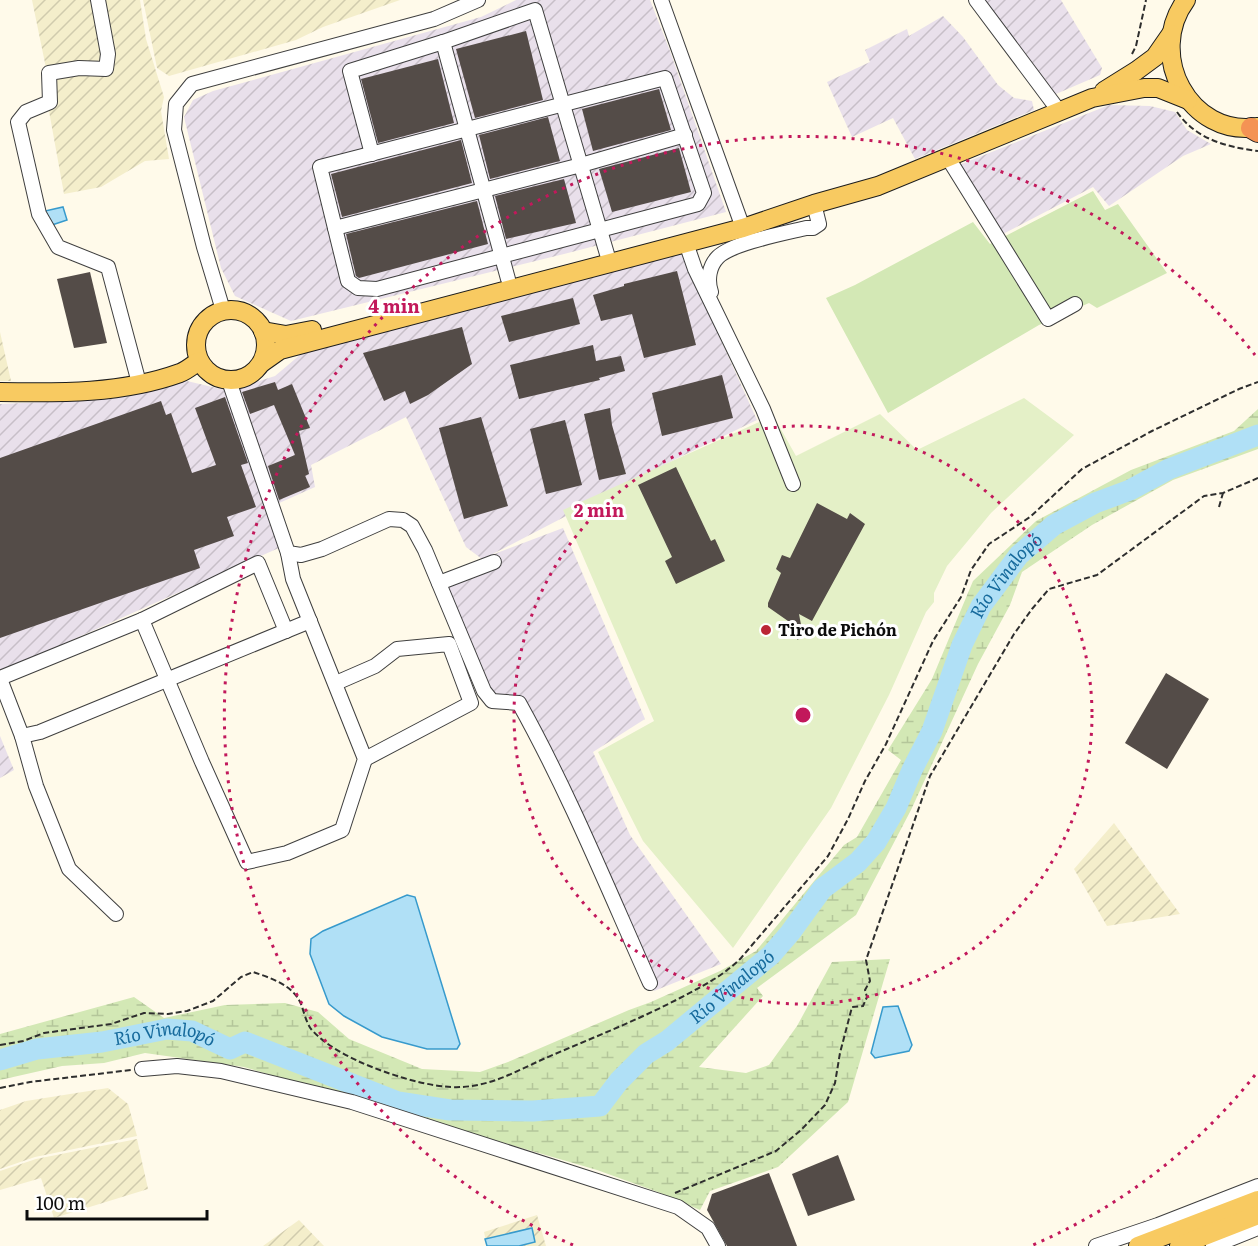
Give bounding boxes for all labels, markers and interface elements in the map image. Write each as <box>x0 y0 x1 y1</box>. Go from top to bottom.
text: 4 min <box>368 292 420 319</box>
text: 2 min <box>574 496 625 523</box>
water label: Río Vinalopó <box>962 526 1048 622</box>
place label: Tiro de Pichón <box>778 617 897 641</box>
marker: Tiro de Pichón <box>759 623 773 637</box>
centre of rings <box>793 705 813 725</box>
water label: Río Vinalopó <box>683 942 780 1029</box>
water label: Río Vinalopó <box>111 1013 221 1052</box>
scale bar <box>27 1183 207 1221</box>
text: 100 m <box>36 1189 85 1216</box>

